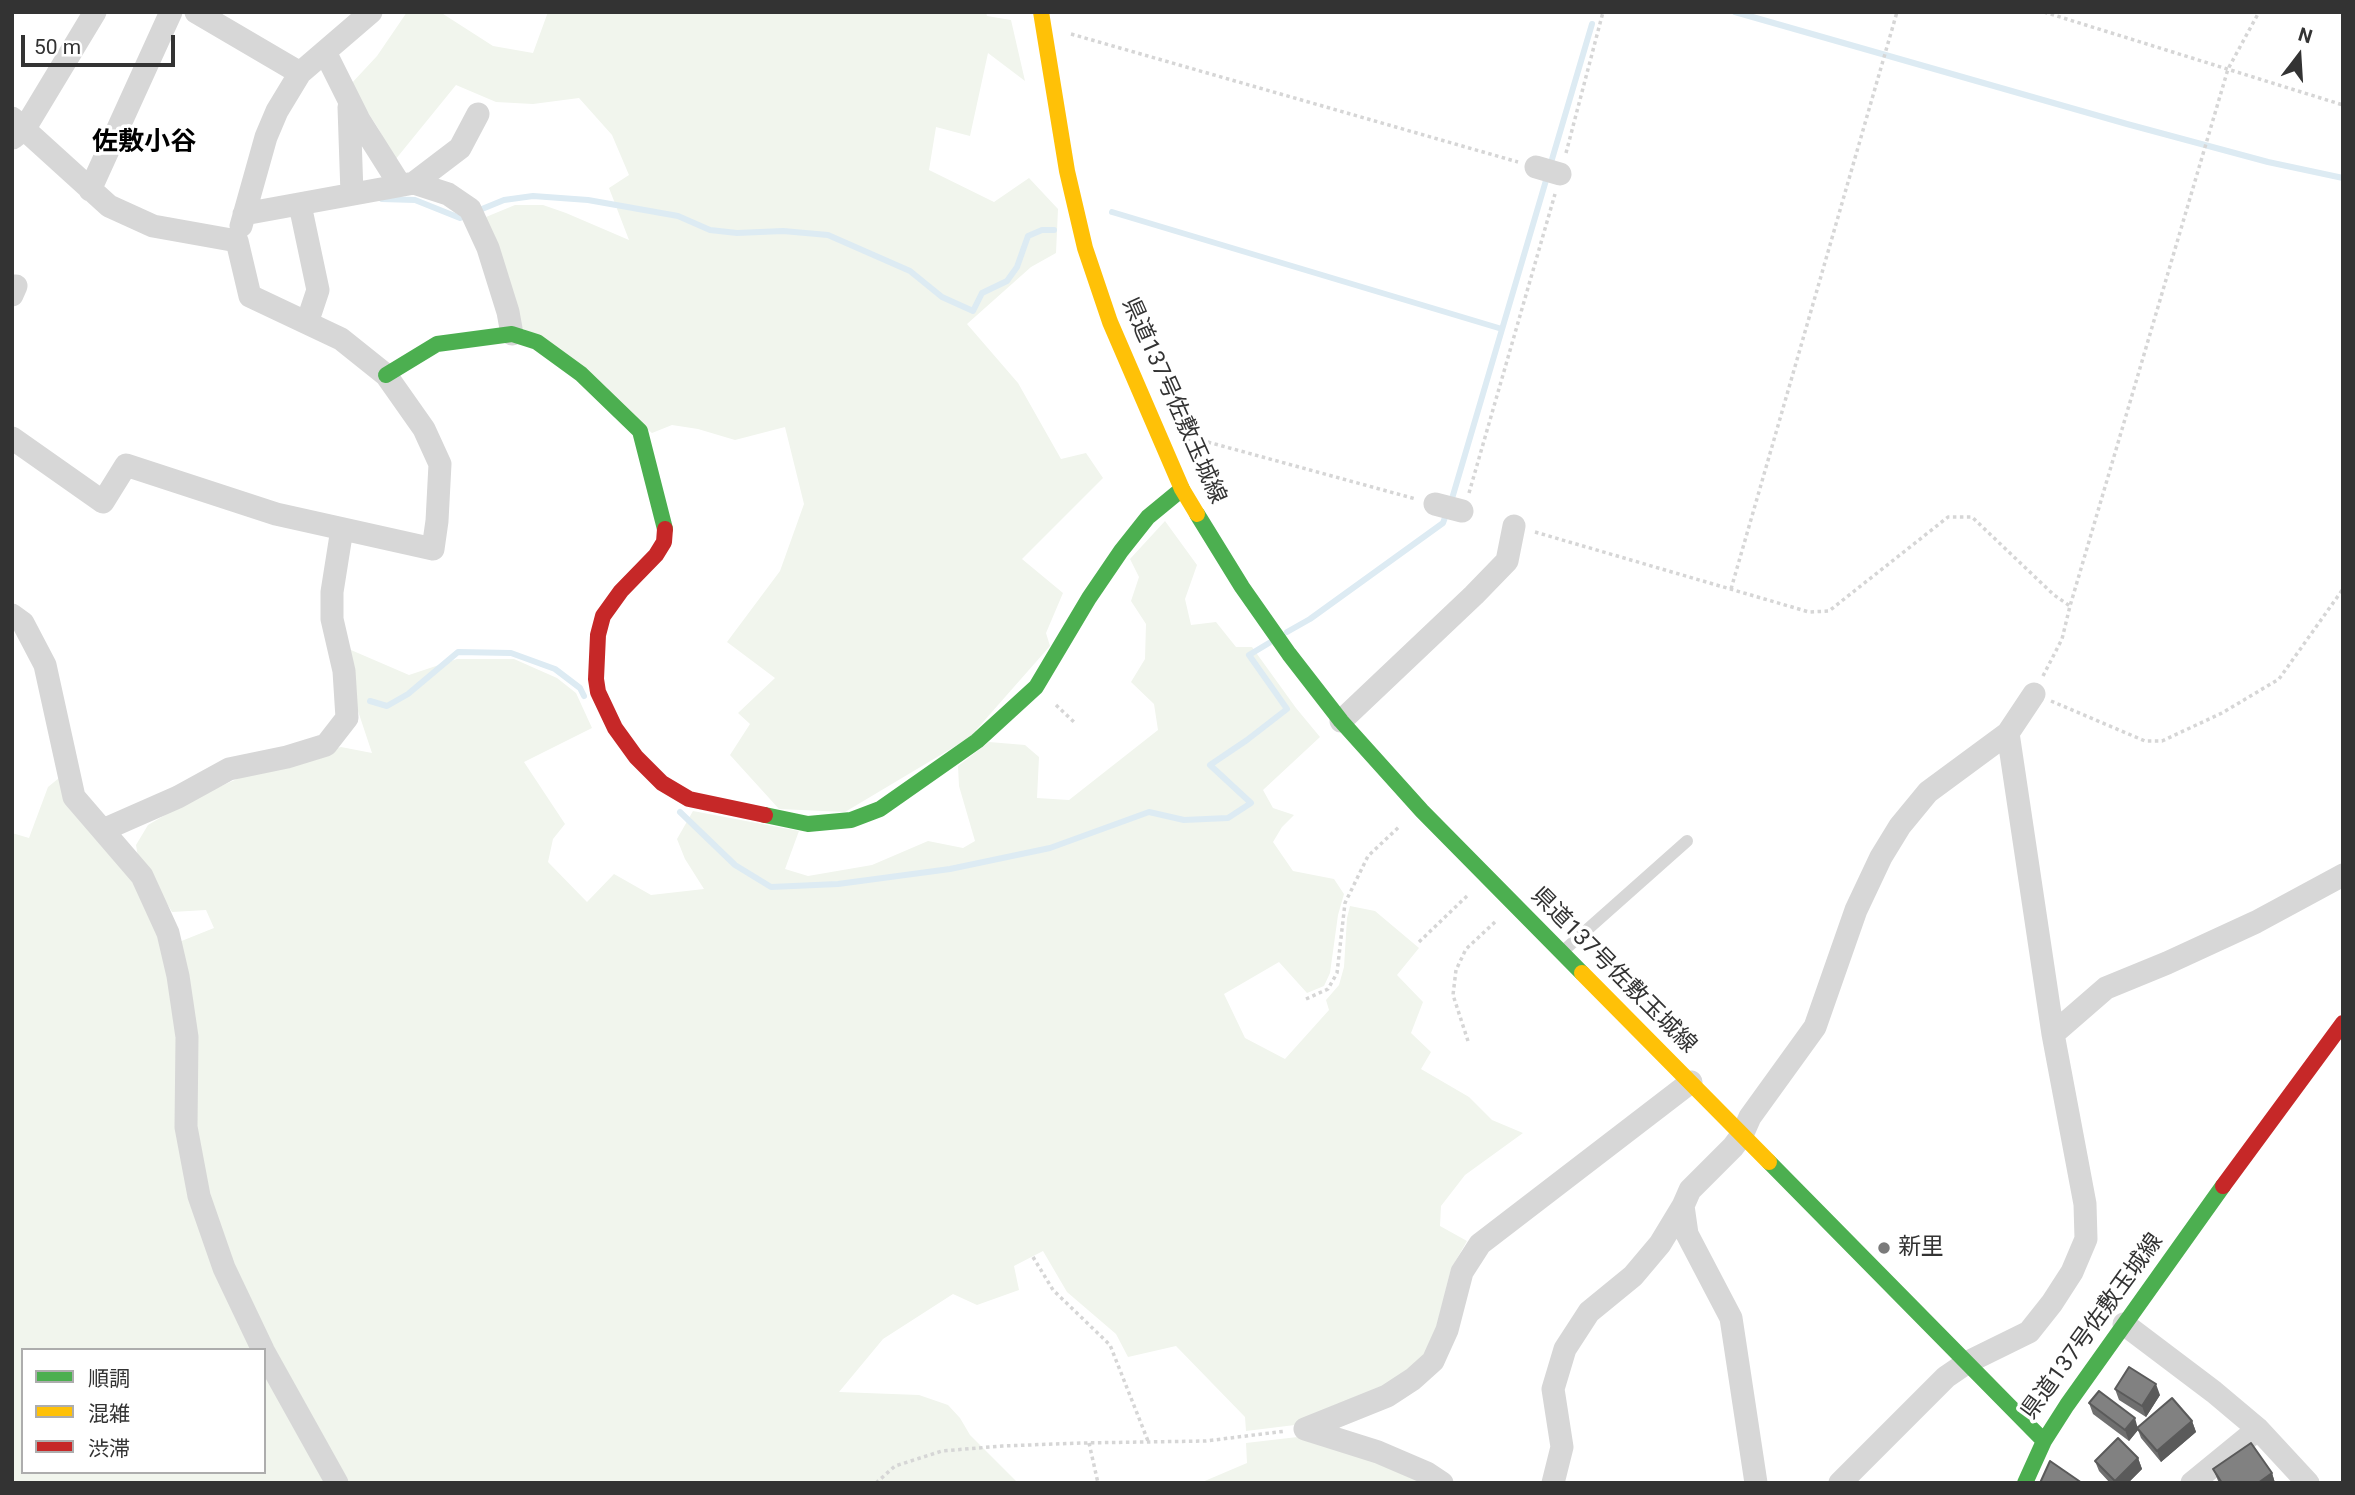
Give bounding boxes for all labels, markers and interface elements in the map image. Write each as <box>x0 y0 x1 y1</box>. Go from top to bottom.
scale bar <box>24 21 178 65</box>
north arrow <box>2264 21 2334 91</box>
text: N <box>2296 22 2315 48</box>
text: 50 m <box>34 35 81 59</box>
district label: 佐敷小谷 <box>92 127 196 159</box>
street label: 県道137号佐敷玉城線 <box>1115 294 1231 508</box>
street label: 県道137号佐敷玉城線 <box>1524 882 1702 1060</box>
street label: 県道137号佐敷玉城線 <box>2016 1229 2170 1425</box>
place label: 新里 <box>1898 1234 1944 1262</box>
marker: 新里 <box>1876 1240 1892 1256</box>
legend <box>21 1348 266 1474</box>
text: 順調 <box>88 1367 130 1391</box>
text: 混雑 <box>88 1402 130 1426</box>
text: 渋滞 <box>88 1437 130 1461</box>

